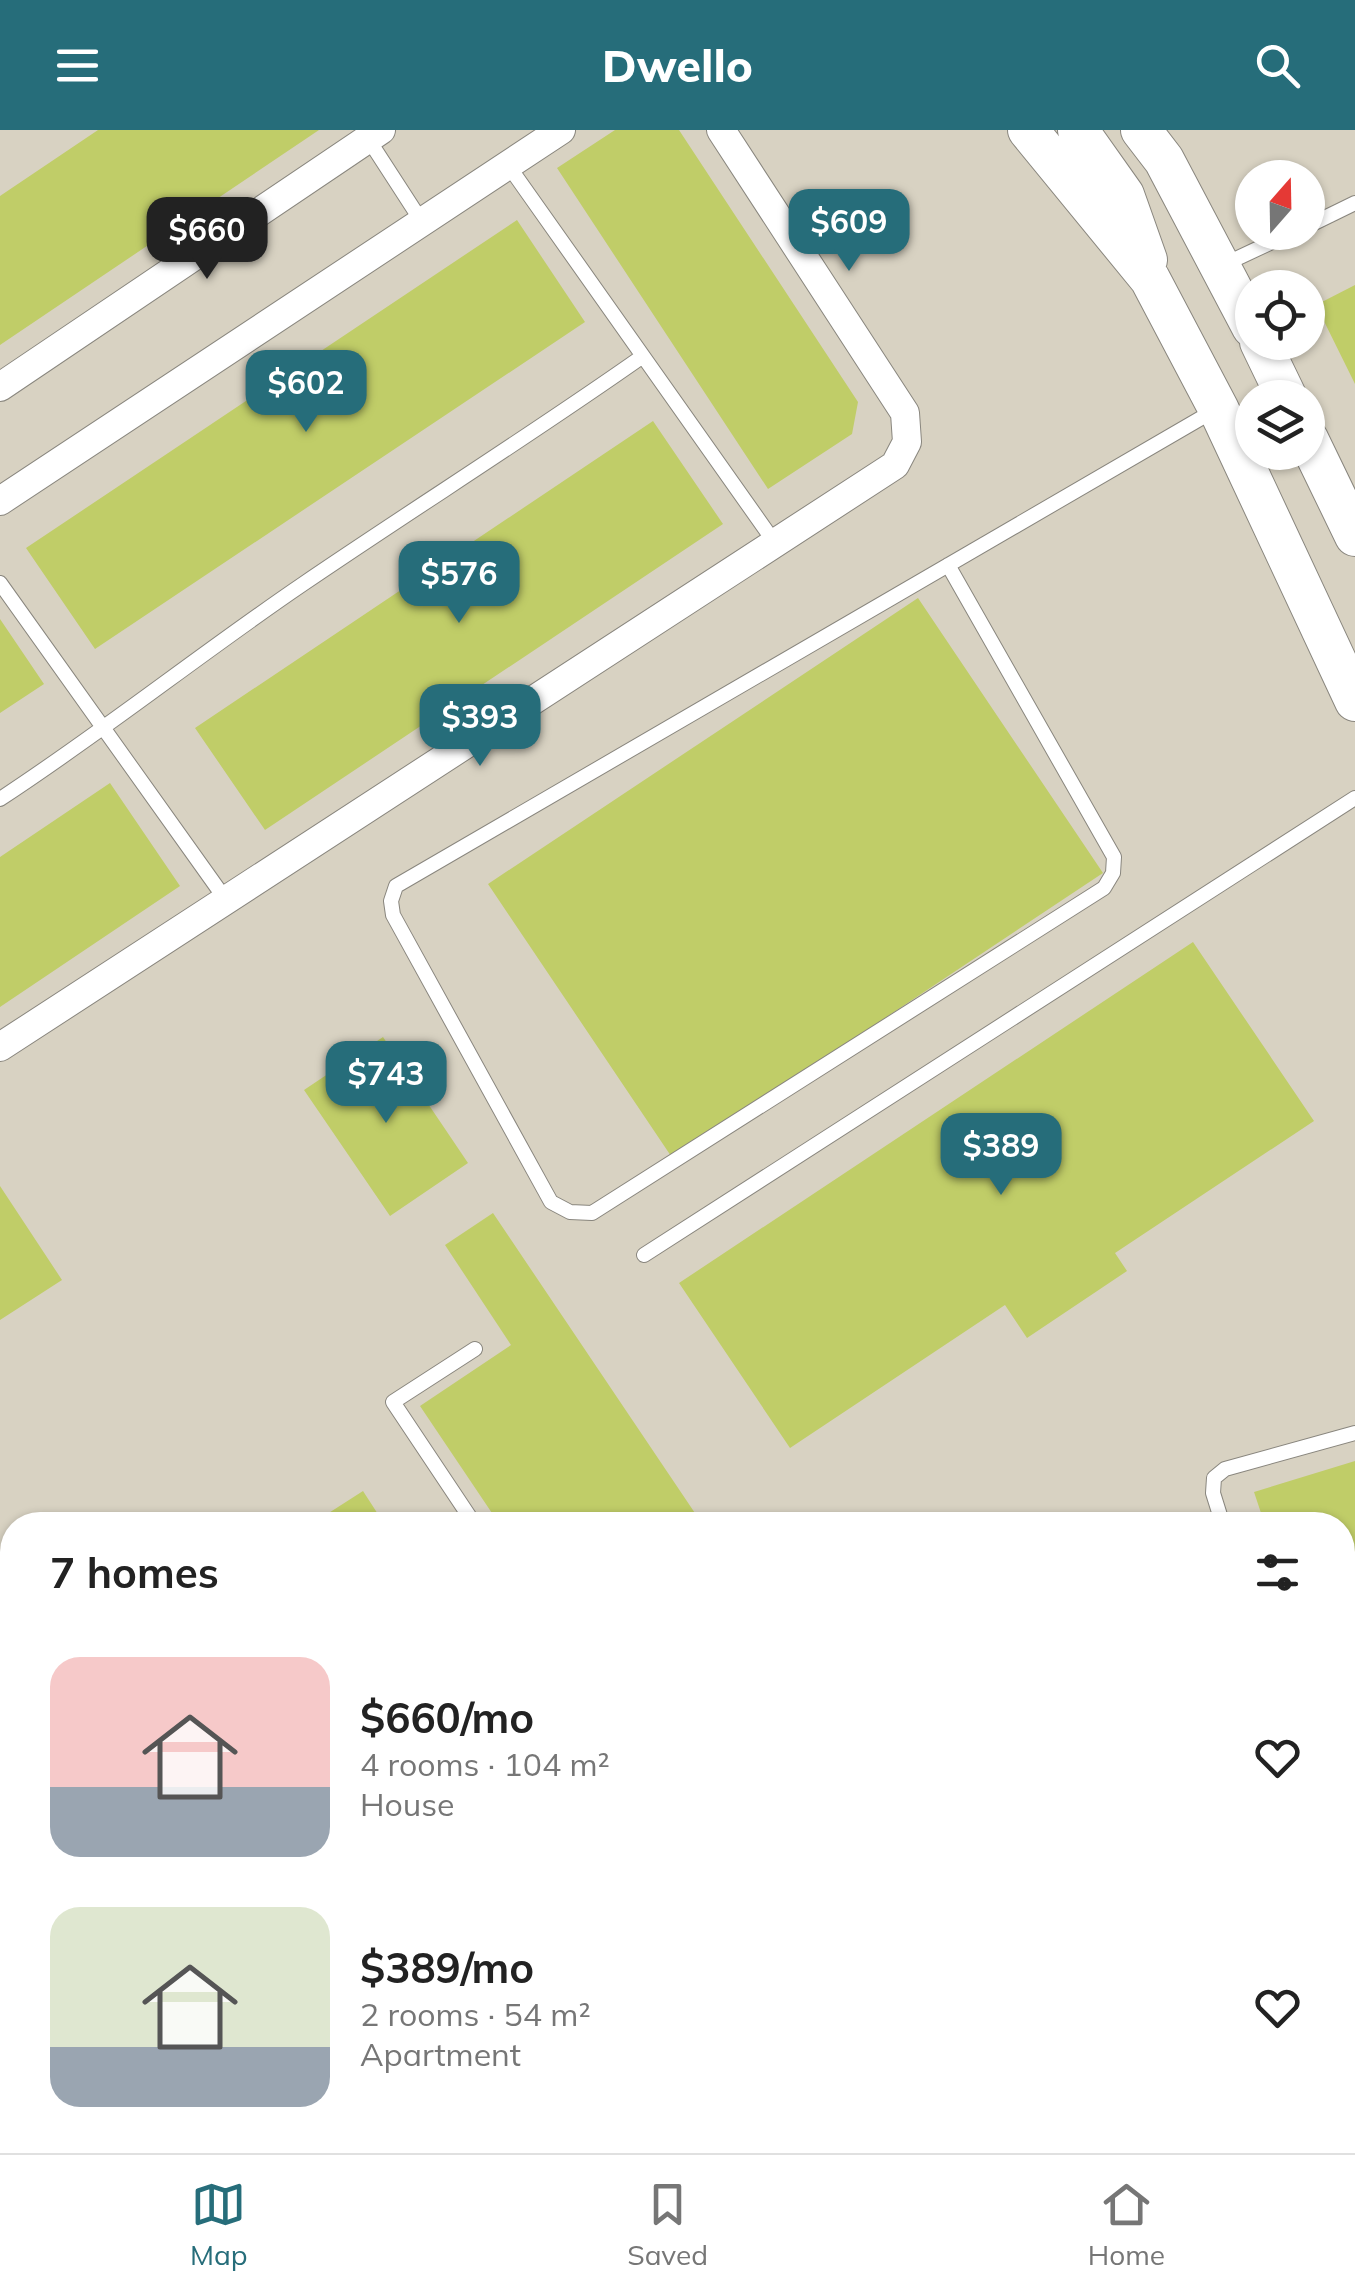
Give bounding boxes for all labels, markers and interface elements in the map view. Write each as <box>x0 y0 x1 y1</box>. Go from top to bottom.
text: Dwello <box>602 37 753 93</box>
icon: menu <box>50 38 105 93</box>
icon: search <box>1250 38 1305 93</box>
north arrow <box>1235 160 1325 250</box>
map controls <box>1235 160 1325 470</box>
pin: $609 <box>790 189 908 274</box>
pin: $660 <box>148 197 266 282</box>
text: $609 <box>811 201 887 241</box>
text: $660 <box>169 209 245 249</box>
button: locate <box>1235 270 1325 360</box>
pin: $602 <box>247 350 365 435</box>
text: $602 <box>268 362 344 402</box>
button: layers <box>1235 380 1325 470</box>
pin: $576 <box>400 541 518 626</box>
text: $576 <box>421 553 497 593</box>
pin: $393 <box>421 684 539 769</box>
text: $393 <box>442 696 518 736</box>
pin: $743 <box>327 1041 445 1126</box>
text: $743 <box>348 1053 424 1093</box>
pin: $389 <box>942 1113 1060 1198</box>
text: $389 <box>963 1125 1039 1165</box>
icon: filters <box>1250 1545 1305 1600</box>
text: 7 homes <box>50 1546 219 1599</box>
text: $660/mo <box>360 1691 534 1744</box>
icon: home <box>130 1697 250 1817</box>
icon: heart <box>1250 1730 1305 1785</box>
text: 4 rooms · 104 m² <box>360 1744 610 1784</box>
text: House <box>360 1784 455 1824</box>
text: $389/mo <box>360 1941 534 1994</box>
icon: home <box>130 1947 250 2067</box>
icon: heart <box>1250 1980 1305 2035</box>
text: 2 rooms · 54 m² <box>360 1994 591 2034</box>
text: Apartment <box>360 2034 521 2074</box>
tab: Map <box>190 2177 248 2272</box>
tab: Saved <box>627 2177 708 2272</box>
tab: Home <box>1088 2177 1165 2272</box>

